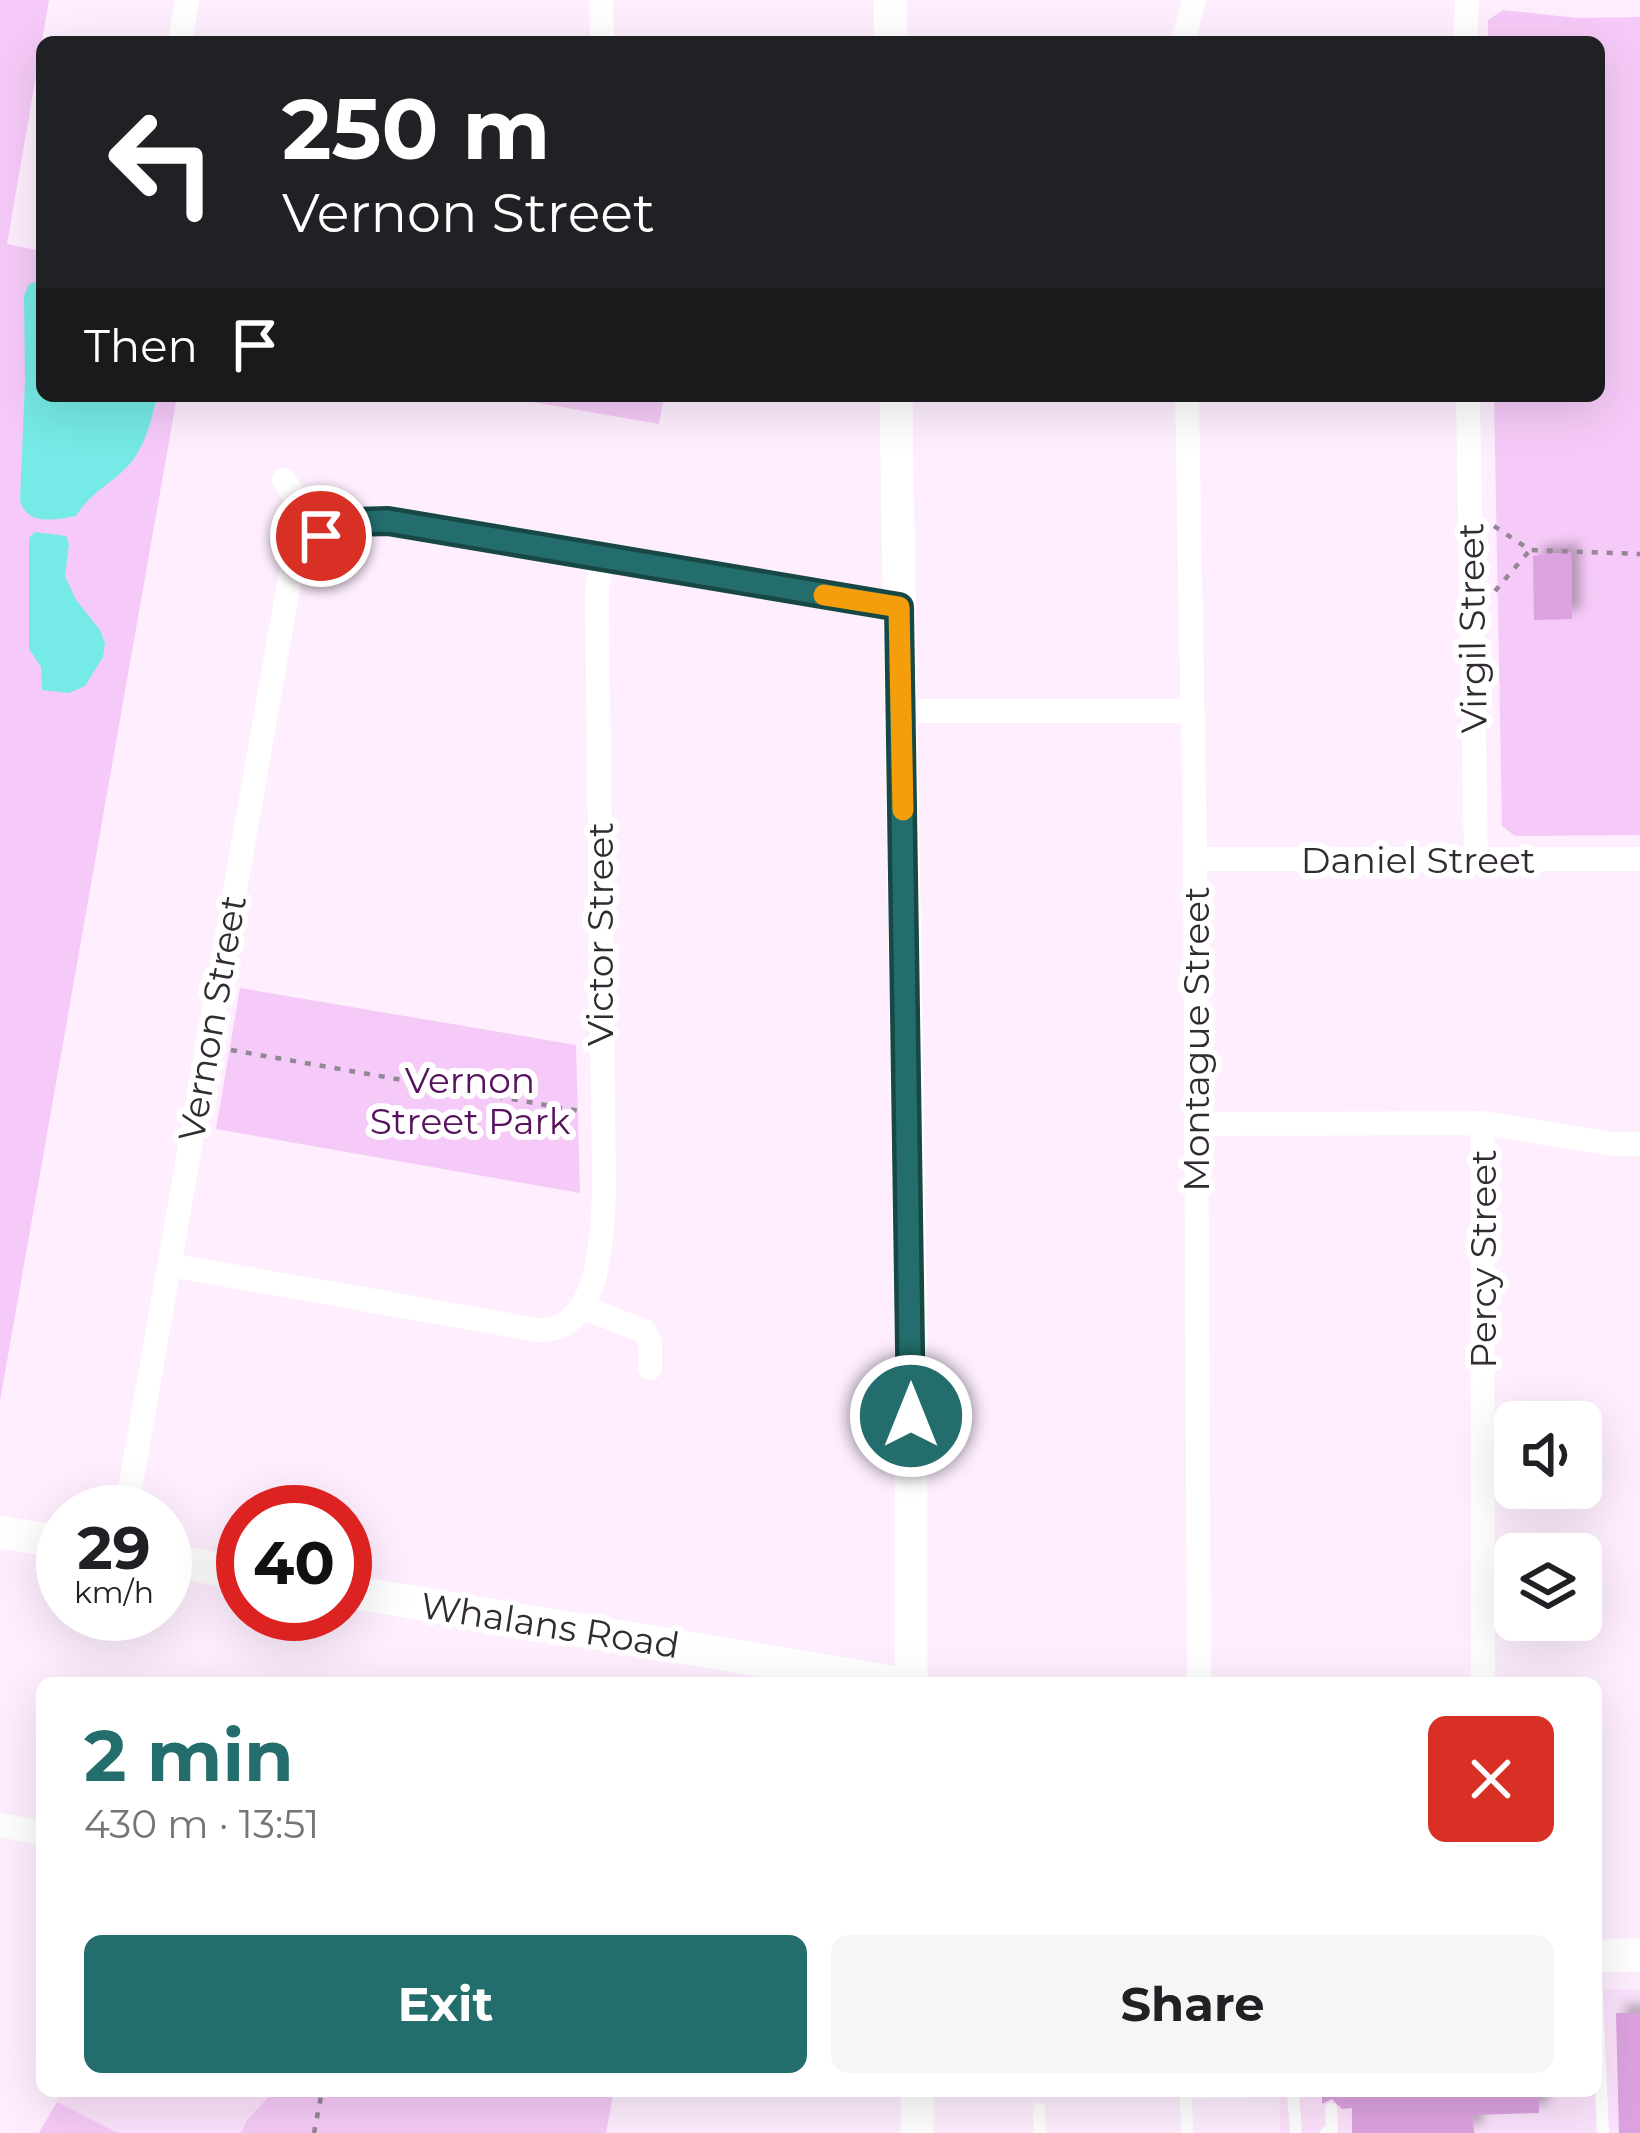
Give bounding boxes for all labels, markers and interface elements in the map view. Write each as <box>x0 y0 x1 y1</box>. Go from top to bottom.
text: 250 m <box>282 78 550 180</box>
icon: left <box>84 84 240 240</box>
text: Vernon Street <box>282 180 655 246</box>
icon: arrive <box>222 312 288 378</box>
text: Then <box>84 318 198 373</box>
pin <box>270 485 372 587</box>
icon: arrive <box>288 503 354 569</box>
street label: Virgil Street <box>1448 522 1496 734</box>
street label: Victor Street <box>578 822 622 1046</box>
street label: Daniel Street <box>1301 838 1535 882</box>
street label: Montague Street <box>1174 886 1218 1192</box>
street label: Vernon Street <box>169 892 255 1144</box>
park label: Vernon Street Park <box>370 1058 571 1143</box>
street label: Percy Street <box>1461 1149 1505 1369</box>
position arrow <box>848 1353 974 1479</box>
map controls <box>1494 1401 1602 1641</box>
button: sound <box>1494 1401 1602 1509</box>
speed limit sign: 40 <box>216 1485 372 1641</box>
text: 29 <box>77 1511 151 1584</box>
button: layers <box>1494 1533 1602 1641</box>
text: km/h <box>74 1574 154 1611</box>
street label: Whalans Road <box>418 1583 682 1667</box>
text: 2 min <box>84 1711 294 1799</box>
button: close <box>1428 1716 1554 1842</box>
text: 430 m · 13:51 <box>84 1800 319 1848</box>
button: Exit <box>84 1935 807 2073</box>
button: Share <box>831 1935 1554 2073</box>

